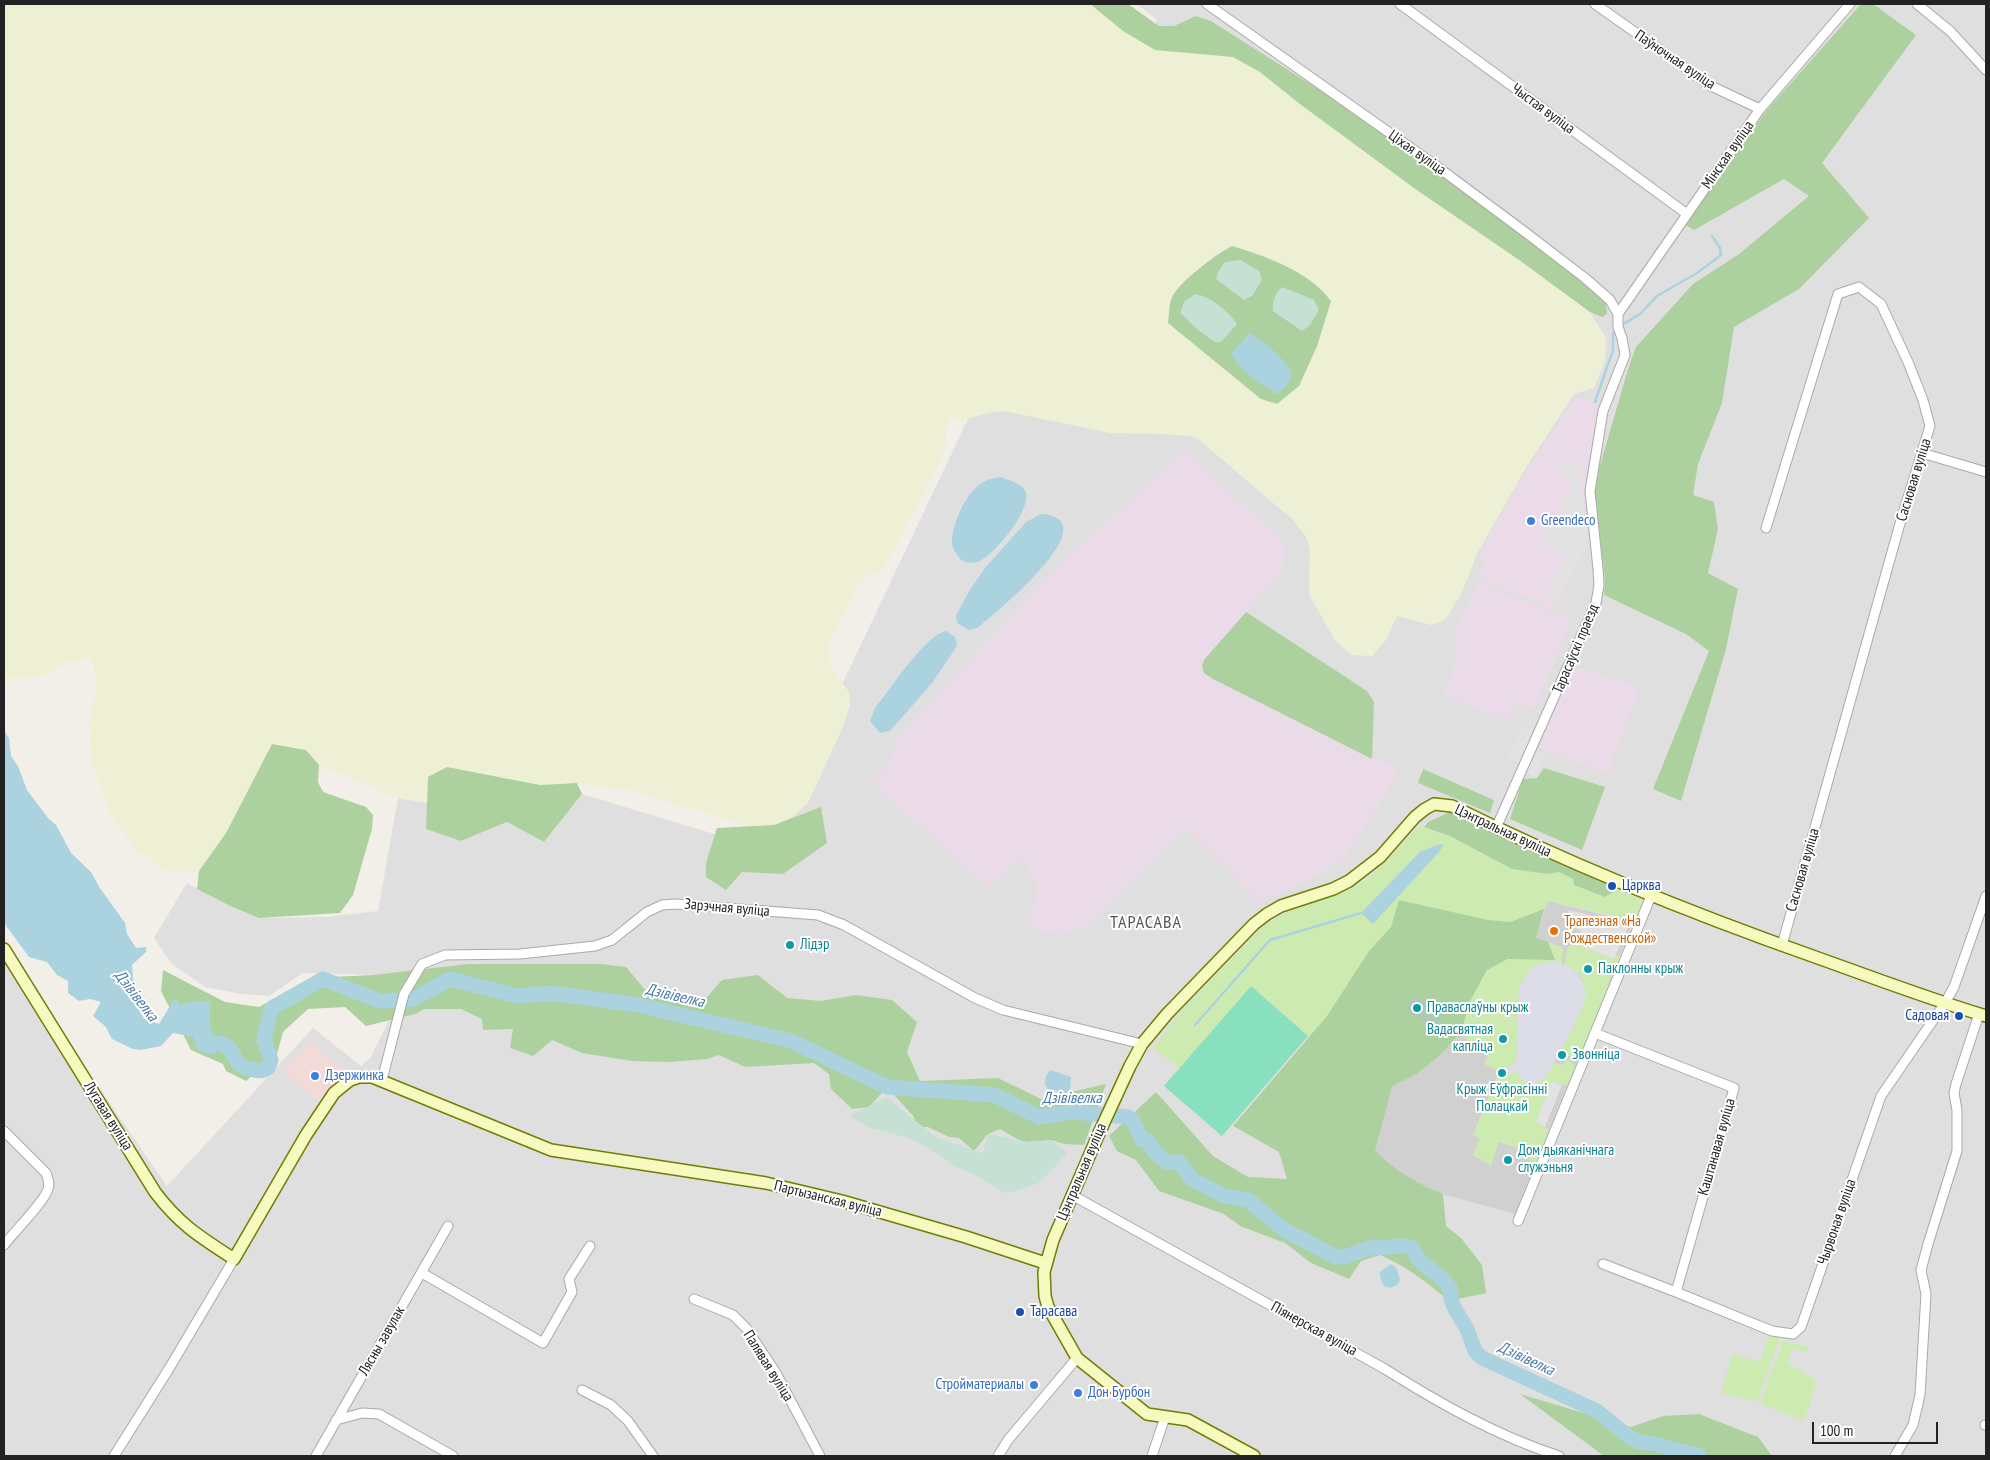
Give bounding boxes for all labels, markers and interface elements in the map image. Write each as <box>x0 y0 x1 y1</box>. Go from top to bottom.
street label: Паўночная вуліца <box>1631 26 1719 94</box>
street label: Чыстая вуліца <box>1508 80 1578 138</box>
street label: Мінская вуліца <box>1698 118 1758 192</box>
street label: Ціхая вуліца <box>1385 127 1449 179</box>
street label: Сасновая вуліца <box>1893 436 1935 524</box>
place label: Greendeco <box>1541 512 1595 530</box>
marker: Greendeco <box>1525 515 1537 527</box>
street label: Тарасаўскі праезд <box>1549 602 1603 696</box>
street label: Цэнтральная вуліца <box>1452 801 1554 861</box>
street label: Сасновая вуліца <box>1783 826 1823 914</box>
place label: Царква <box>1622 877 1661 895</box>
marker: Царква <box>1606 880 1618 892</box>
street label: Зарэчная вуліца <box>684 895 770 921</box>
district label: ТАРАСАВА <box>1109 912 1183 934</box>
place label: Трапезная «На Рождественской» <box>1564 913 1656 948</box>
marker: Трапезная «На Рождественской» <box>1548 925 1560 937</box>
place label: Лідэр <box>800 936 829 954</box>
marker: Лідэр <box>784 939 796 951</box>
place label: Паклонны крыж <box>1598 960 1683 978</box>
marker: Паклонны крыж <box>1582 963 1594 975</box>
water label: Дзівівелка <box>110 967 162 1025</box>
water label: Дзівівелка <box>644 980 706 1012</box>
place label: Праваслаўны крыж <box>1427 999 1529 1017</box>
marker: Праваслаўны крыж <box>1411 1002 1423 1014</box>
place label: Садовая <box>1905 1007 1949 1025</box>
marker: Садовая <box>1953 1010 1965 1022</box>
place label: Вадасвятная капліца <box>1427 1021 1493 1056</box>
marker: Вадасвятная капліца <box>1497 1033 1509 1045</box>
place label: Звонніца <box>1572 1046 1620 1064</box>
marker: Звонніца <box>1556 1049 1568 1061</box>
place label: Дзержинка <box>325 1067 384 1085</box>
marker: Крыж Еўфрасінні Полацкай <box>1496 1067 1508 1079</box>
marker: Дзержинка <box>309 1070 321 1082</box>
street label: Лугавая вуліца <box>80 1078 136 1154</box>
place label: Крыж Еўфрасінні Полацкай <box>1457 1081 1547 1116</box>
water label: Дзівівелка <box>1042 1088 1102 1108</box>
street label: Каштанавая вуліца <box>1695 1096 1739 1198</box>
street label: Цэнтральная вуліца <box>1053 1120 1111 1224</box>
place label: Дом дыяканічнага служэньня <box>1518 1142 1614 1177</box>
marker: Дом дыяканічнага служэньня <box>1502 1154 1514 1166</box>
street label: Партызанская вуліца <box>772 1177 884 1221</box>
street label: Чырвоная вуліца <box>1814 1177 1860 1267</box>
street label: Піянерская вуліца <box>1268 1298 1360 1360</box>
street label: Лясны завулак <box>355 1303 409 1379</box>
place label: Тарасава <box>1030 1303 1077 1321</box>
marker: Тарасава <box>1014 1306 1026 1318</box>
street label: Палявая вуліца <box>739 1327 797 1405</box>
water label: Дзівівелка <box>1495 1338 1557 1380</box>
place label: Стройматериалы <box>936 1376 1024 1394</box>
marker: Стройматериалы <box>1028 1379 1040 1391</box>
place label: Дон Бурбон <box>1088 1384 1150 1402</box>
marker: Дон Бурбон <box>1072 1387 1084 1399</box>
scale bar <box>1815 1412 1941 1444</box>
text: 100 m <box>1820 1421 1853 1440</box>

